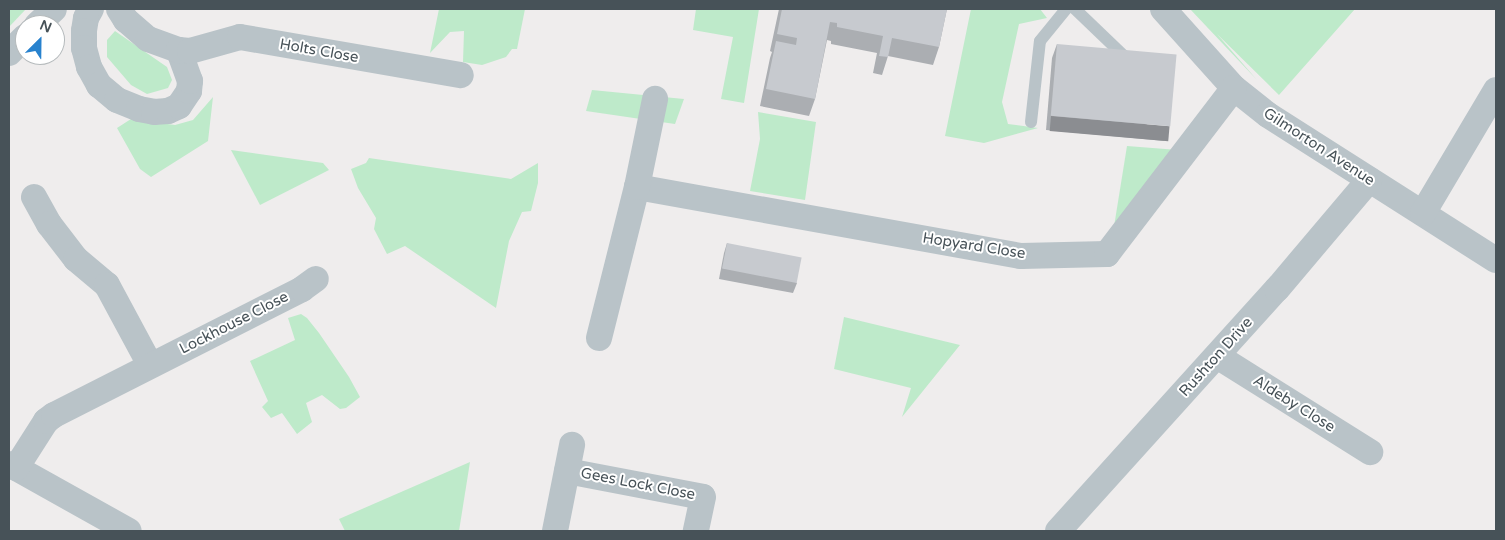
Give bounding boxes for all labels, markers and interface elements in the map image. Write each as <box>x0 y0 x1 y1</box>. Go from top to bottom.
north arrow <box>15 15 65 65</box>
text: N <box>37 17 54 37</box>
street label: Holts Close <box>278 35 360 67</box>
street label: Gilmorton Avenue <box>1260 104 1378 190</box>
street label: Hopyard Close <box>921 229 1027 263</box>
street label: Lockhouse Close <box>177 288 291 358</box>
street label: Rushton Drive <box>1176 314 1256 400</box>
street label: Aldeby Close <box>1250 372 1338 436</box>
street label: Gees Lock Close <box>579 464 697 504</box>

